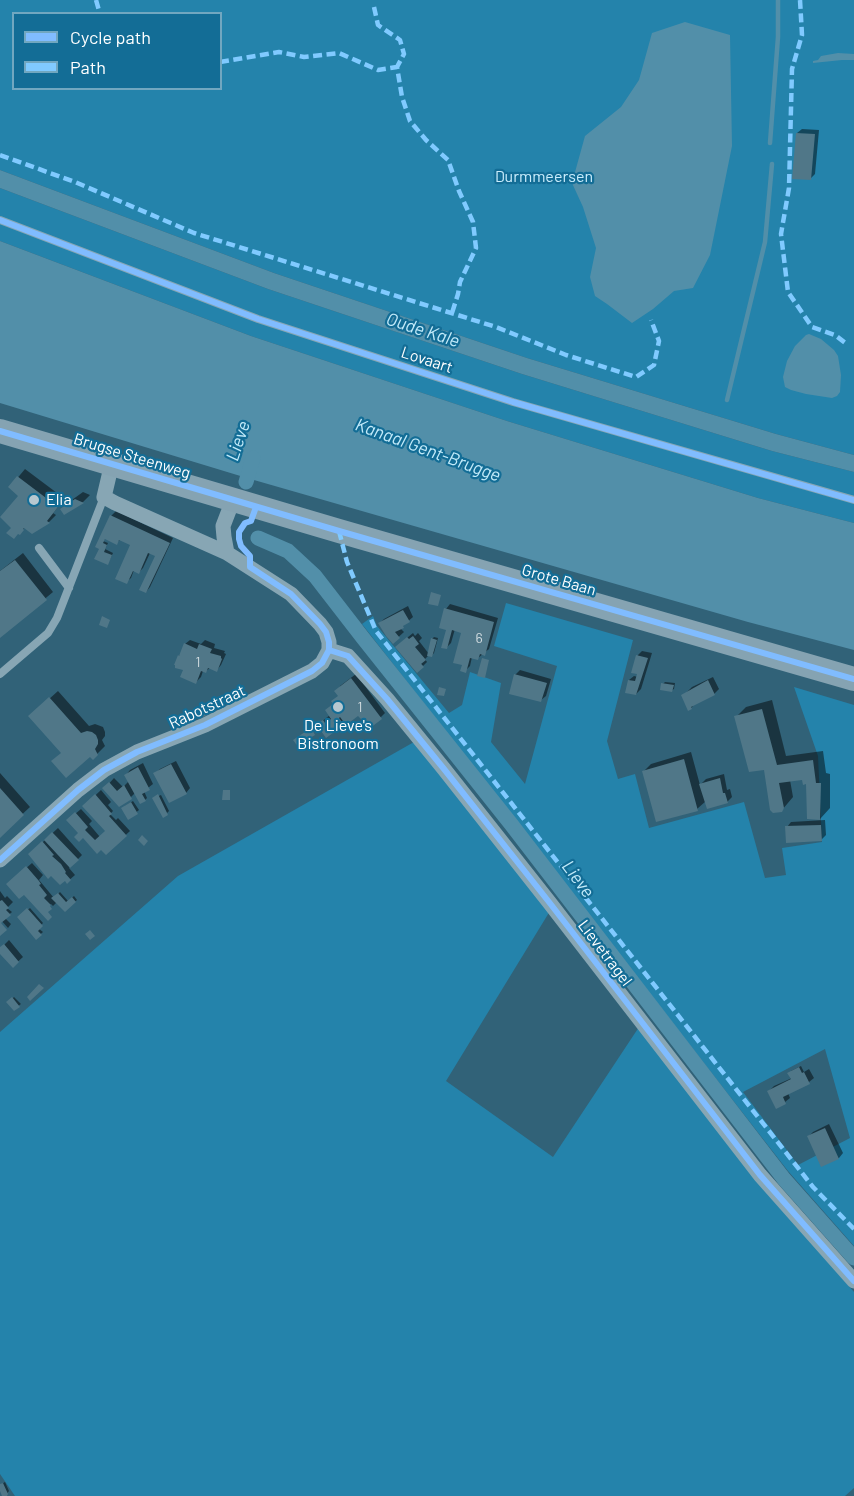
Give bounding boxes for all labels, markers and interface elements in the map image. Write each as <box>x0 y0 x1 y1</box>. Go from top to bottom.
legend <box>12 12 222 90</box>
text: Cycle path <box>70 26 151 48</box>
text: Path <box>70 56 106 78</box>
park label: Durmmeersen <box>495 167 593 187</box>
water label: Oude Kale <box>384 308 462 352</box>
street label: Lovaart <box>399 343 455 377</box>
water label: Kanaal Gent-Brugge <box>352 414 504 486</box>
water label: Lieve <box>221 418 255 464</box>
street label: Brugse Steenweg <box>71 429 193 483</box>
place label: Elia <box>46 490 72 510</box>
marker: Elia <box>27 493 41 507</box>
street label: Grote Baan <box>520 560 598 600</box>
house number: 6 <box>475 630 483 646</box>
house number: 1 <box>196 654 200 670</box>
street label: Rabotstraat <box>166 681 248 733</box>
house number: 1 <box>358 699 362 715</box>
marker: De Lieve's Bistronoom <box>331 700 345 714</box>
place label: De Lieve's Bistronoom <box>297 716 379 754</box>
water label: Lieve <box>557 856 599 902</box>
street label: Lievetragel <box>574 916 636 990</box>

